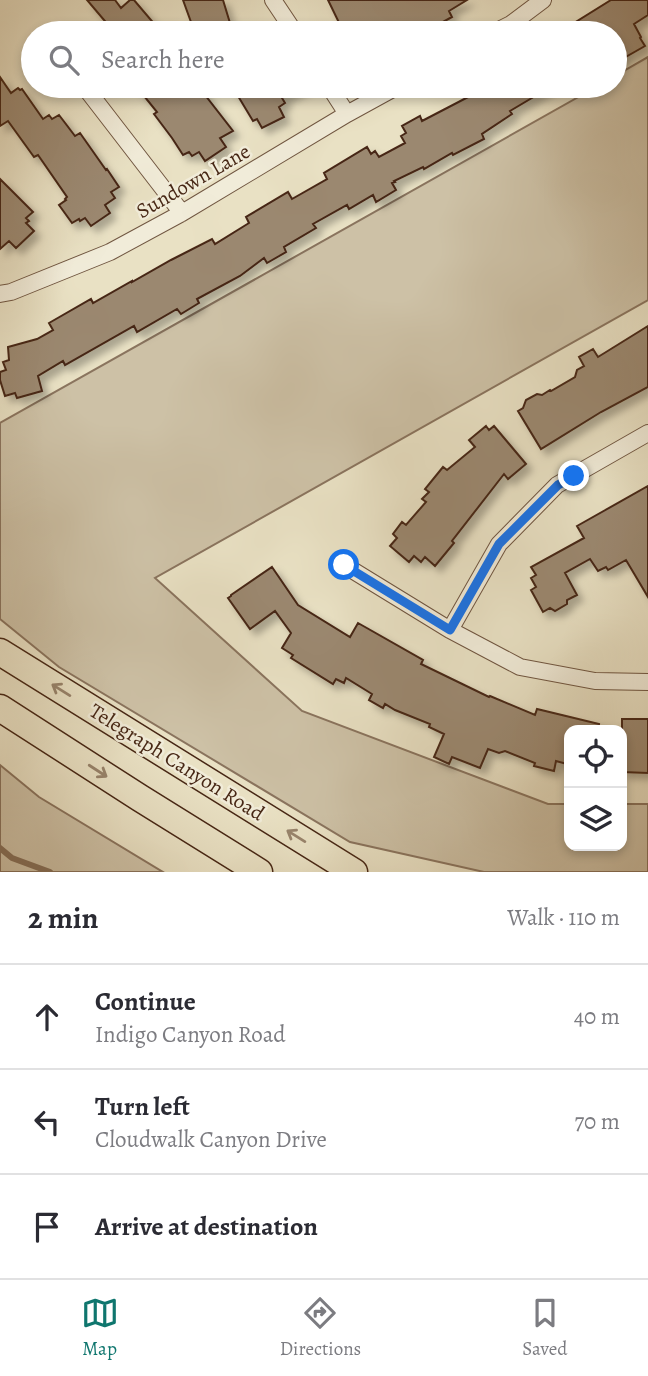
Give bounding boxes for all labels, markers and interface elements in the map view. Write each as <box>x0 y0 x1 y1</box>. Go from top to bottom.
search box <box>21 21 627 98</box>
icon: search <box>45 41 83 79</box>
text: Search here <box>101 42 225 77</box>
street label: Sundown Lane <box>131 137 255 225</box>
route end <box>558 460 589 491</box>
route start <box>328 549 359 580</box>
one-way arrow <box>52 683 72 697</box>
street label: Telegraph Canyon Road <box>84 697 270 828</box>
map controls <box>564 725 627 851</box>
button: locate <box>564 725 627 788</box>
one-way arrow <box>88 765 108 779</box>
button: layers <box>564 788 627 851</box>
one-way arrow <box>287 829 307 843</box>
text: 2 min <box>28 898 98 938</box>
text: Walk · 110 m <box>507 902 620 933</box>
text: Continue <box>95 984 196 1019</box>
icon: ahead <box>28 998 66 1036</box>
text: 40 m <box>574 1001 620 1032</box>
text: Indigo Canyon Road <box>95 1019 286 1050</box>
text: Turn left <box>95 1089 190 1124</box>
icon: left <box>28 1103 66 1141</box>
text: 70 m <box>574 1106 620 1137</box>
text: Cloudwalk Canyon Drive <box>95 1124 327 1155</box>
icon: arrive <box>28 1208 66 1246</box>
text: Arrive at destination <box>95 1209 318 1244</box>
tab: Map <box>81 1294 119 1362</box>
tab: Directions <box>280 1294 361 1362</box>
tab: Saved <box>522 1294 567 1362</box>

